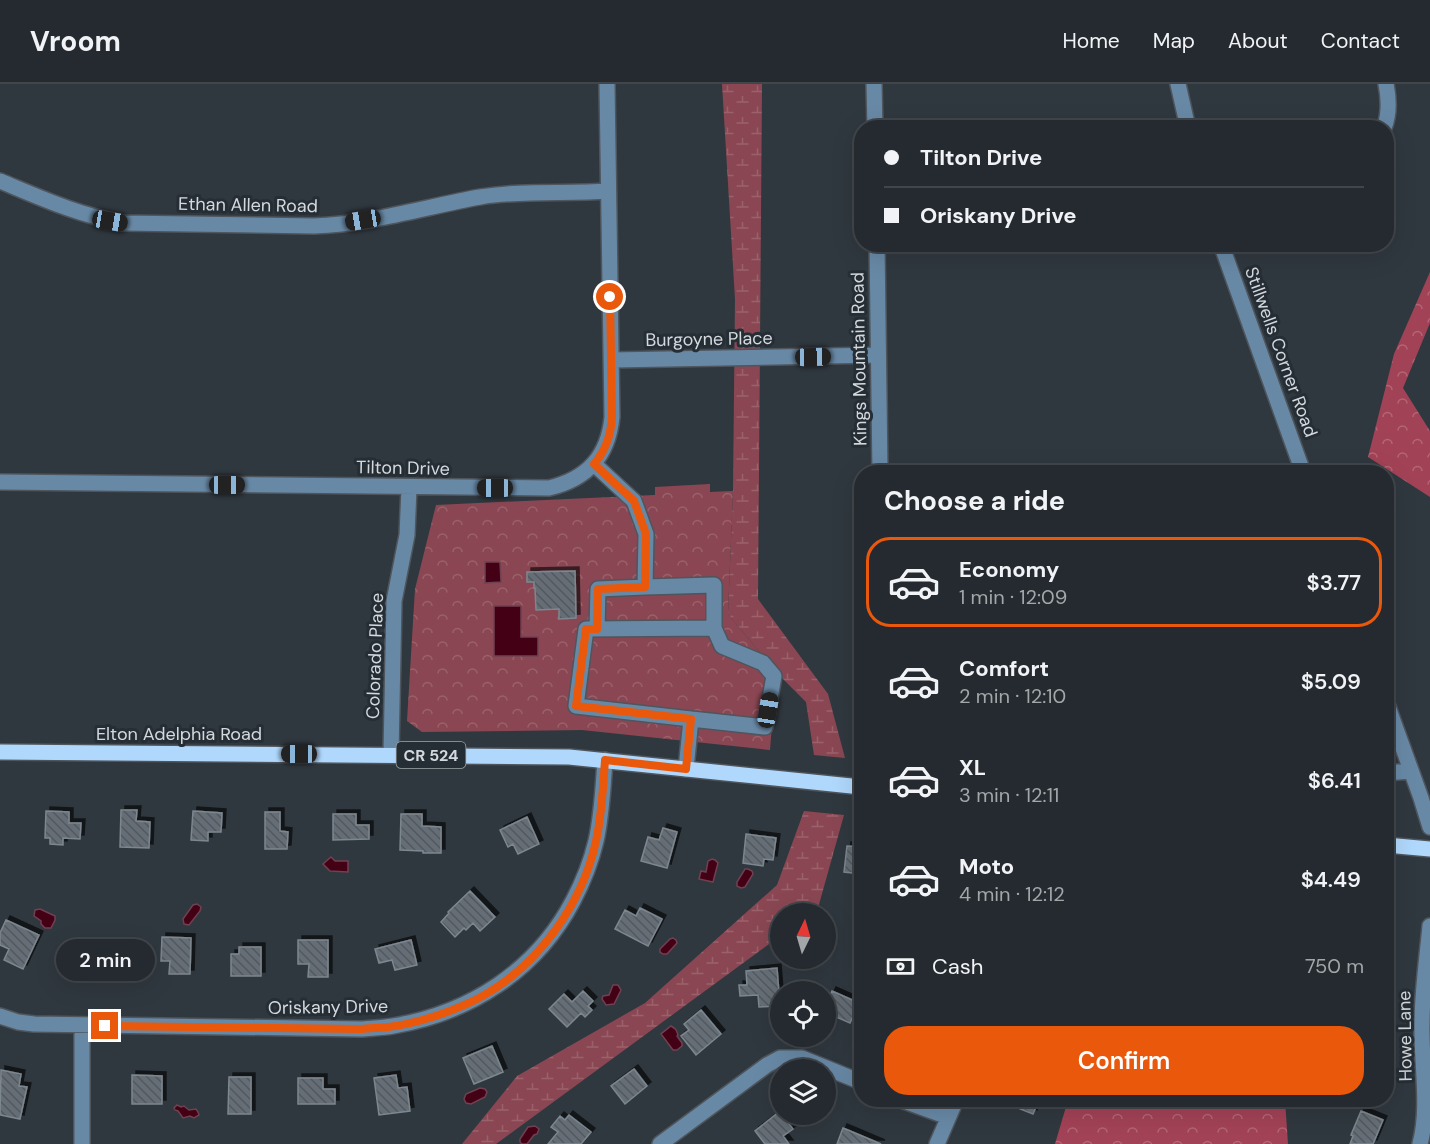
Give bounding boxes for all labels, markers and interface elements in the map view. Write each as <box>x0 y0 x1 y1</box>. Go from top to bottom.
text: Vroom <box>30 23 121 60</box>
text: Home <box>1062 27 1120 55</box>
text: Map <box>1153 27 1195 55</box>
text: About <box>1228 27 1288 55</box>
text: Contact <box>1321 27 1400 55</box>
text: Tilton Drive <box>920 143 1042 172</box>
street label: Ethan Allen Road <box>178 192 318 218</box>
text: Oriskany Drive <box>920 201 1077 230</box>
car <box>344 208 382 232</box>
car <box>91 209 129 233</box>
street label: Stillwells Corner Road <box>1239 264 1323 440</box>
street label: Kings Mountain Road <box>845 272 873 446</box>
route start <box>596 283 623 310</box>
street label: Burgoyne Place <box>645 326 773 352</box>
car <box>795 348 831 366</box>
street label: Tilton Drive <box>356 455 450 481</box>
car <box>209 476 245 494</box>
car <box>477 479 513 497</box>
text: Choose a ride <box>884 483 1065 518</box>
icon: car <box>887 555 941 609</box>
text: Economy <box>959 555 1059 584</box>
text: $3.77 <box>1307 568 1361 597</box>
text: 1 min · 12:09 <box>959 584 1067 610</box>
street label: Colorado Place <box>361 593 389 719</box>
icon: car <box>887 654 941 708</box>
text: Comfort <box>959 654 1049 683</box>
text: $5.09 <box>1301 667 1361 696</box>
text: 2 min · 12:10 <box>959 683 1066 709</box>
car <box>756 691 780 729</box>
street label: Elton Adelphia Road <box>96 722 262 746</box>
road number: CR 524 <box>396 742 466 768</box>
car <box>281 745 317 763</box>
icon: car <box>887 753 941 807</box>
text: XL <box>959 753 986 782</box>
text: $6.41 <box>1308 766 1361 795</box>
text: 3 min · 12:11 <box>959 782 1059 808</box>
icon: car <box>887 852 941 906</box>
text: Moto <box>959 852 1014 881</box>
text: $4.49 <box>1301 865 1361 894</box>
text: 4 min · 12:12 <box>959 881 1065 907</box>
north arrow <box>770 903 836 969</box>
map controls <box>770 903 836 1125</box>
callout: 2 min <box>56 939 154 981</box>
text: 2 min <box>79 947 132 973</box>
icon: cash <box>884 950 917 983</box>
text: Cash <box>932 952 983 981</box>
text: 750 m <box>1305 953 1364 979</box>
button: locate <box>770 981 836 1047</box>
street label: Howe Lane <box>1392 990 1418 1082</box>
street label: Oriskany Drive <box>268 994 388 1020</box>
route end <box>91 1012 118 1039</box>
button: Confirm <box>884 1026 1364 1095</box>
button: layers <box>770 1059 836 1125</box>

